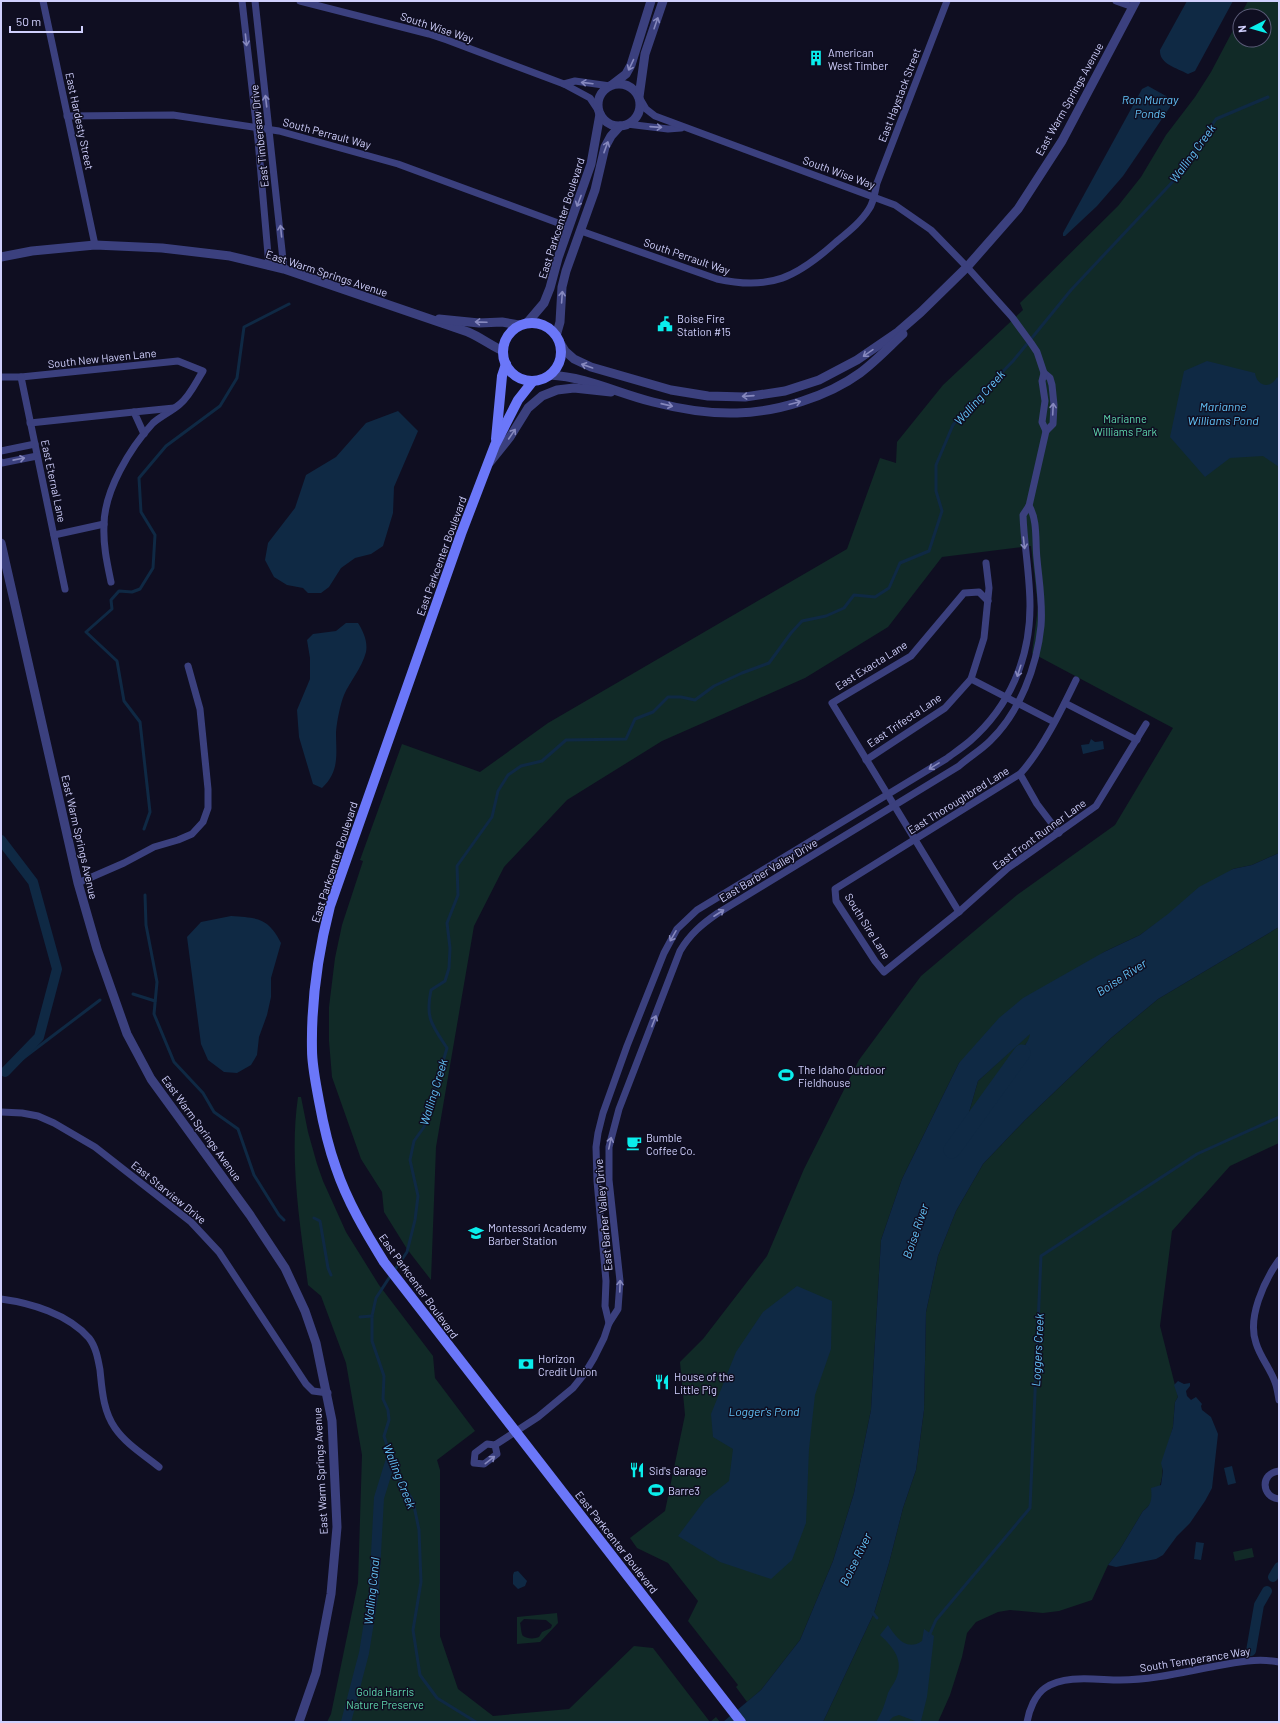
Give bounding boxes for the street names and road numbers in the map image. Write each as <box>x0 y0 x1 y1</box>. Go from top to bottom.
street label: South Wise Way <box>399 9 475 45</box>
street label: East Warm Springs Avenue <box>1032 40 1106 158</box>
street label: East Haystack Street <box>875 46 923 144</box>
street label: East Hardesty Street <box>63 71 97 171</box>
street label: East Timbersaw Drive <box>247 84 271 188</box>
street label: South Perrault Way <box>282 115 372 151</box>
street label: South Wise Way <box>801 153 877 191</box>
street label: East Parkcenter Boulevard <box>535 156 587 280</box>
street label: South Perrault Way <box>642 235 732 277</box>
street label: East Warm Springs Avenue <box>264 247 390 299</box>
street label: South New Haven Lane <box>47 346 157 370</box>
street label: East Eternal Lane <box>39 439 69 524</box>
street label: East Parkcenter Boulevard <box>413 494 469 618</box>
street label: East Exacta Lane <box>833 638 910 692</box>
street label: East Trifecta Lane <box>864 690 944 750</box>
street label: East Thoroughbred Lane <box>905 763 1011 837</box>
street label: East Warm Springs Avenue <box>59 774 101 901</box>
street label: East Front Runner Lane <box>990 796 1088 872</box>
street label: East Parkcenter Boulevard <box>308 800 360 924</box>
street label: East Barber Valley Drive <box>717 835 820 905</box>
street label: South Sire Lane <box>843 891 894 961</box>
street label: East Warm Springs Avenue <box>159 1073 245 1183</box>
street label: East Starview Drive <box>129 1158 209 1226</box>
street label: East Barber Valley Drive <box>592 1158 614 1272</box>
street label: East Parkcenter Boulevard <box>377 1231 461 1341</box>
street label: East Warm Springs Avenue <box>310 1407 330 1535</box>
street label: East Parkcenter Boulevard <box>573 1488 661 1596</box>
street label: South Temperance Way <box>1139 1644 1251 1674</box>

